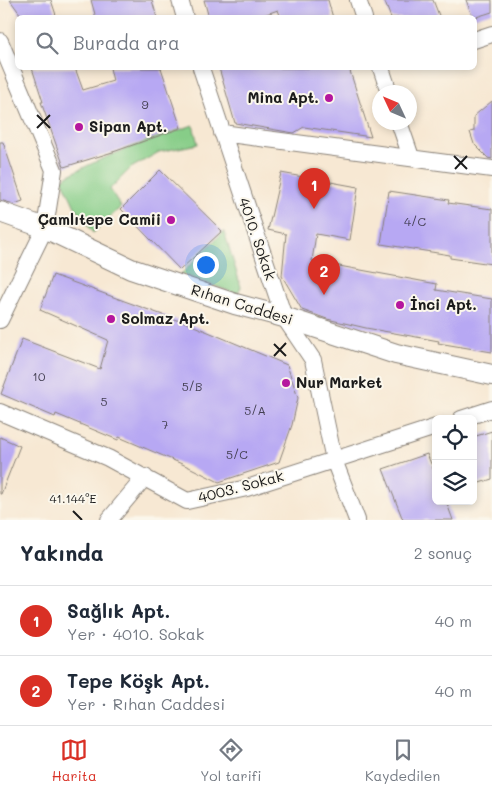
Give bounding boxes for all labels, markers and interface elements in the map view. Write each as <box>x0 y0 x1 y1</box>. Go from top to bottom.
search box <box>15 15 477 70</box>
icon: search <box>33 29 61 57</box>
text: Burada ara <box>73 30 180 55</box>
north arrow <box>372 85 417 130</box>
place label: Mina Apt. <box>247 87 319 107</box>
marker: Mina Apt. <box>323 92 335 104</box>
house number: 9 <box>141 96 149 112</box>
place label: Sipan Apt. <box>89 116 167 136</box>
marker: Sipan Apt. <box>73 121 85 133</box>
pin: 1 <box>298 168 330 209</box>
street label: 4010. Sokak <box>235 195 281 283</box>
place label: Çamlıtepe Camii <box>38 209 161 229</box>
house number: 4/C <box>404 213 426 229</box>
marker: Çamlıtepe Camii <box>165 214 177 226</box>
your location <box>193 252 219 278</box>
pin: 2 <box>308 254 340 295</box>
street label: Rıhan Caddesi <box>189 279 296 329</box>
place label: İnci Apt. <box>410 294 477 314</box>
marker: İnci Apt. <box>394 299 406 311</box>
place label: Solmaz Apt. <box>121 308 210 328</box>
marker: Solmaz Apt. <box>105 313 117 325</box>
house number: 10 <box>33 368 46 384</box>
place label: Nur Market <box>296 372 382 392</box>
marker: Nur Market <box>280 377 292 389</box>
house number: 5/B <box>182 378 202 394</box>
house number: 5 <box>101 393 108 409</box>
house number: 5/A <box>244 402 266 418</box>
map controls <box>432 415 477 505</box>
button: locate <box>432 415 477 460</box>
house number: 7 <box>162 416 169 432</box>
house number: 5/C <box>226 446 248 462</box>
button: layers <box>432 460 477 505</box>
street label: 4003. Sokak <box>196 465 286 507</box>
text: 41.144°E <box>50 490 97 506</box>
text: Yakında <box>20 539 104 566</box>
text: 2 sonuç <box>414 542 472 563</box>
text: Sağlık Apt. <box>67 598 170 623</box>
text: 1 <box>32 610 40 631</box>
text: 40 m <box>435 610 472 631</box>
text: Yer · 4010. Sokak <box>67 623 204 644</box>
text: Tepe Köşk Apt. <box>67 668 210 693</box>
text: 2 <box>32 680 40 701</box>
text: 40 m <box>435 680 472 701</box>
text: Yer · Rıhan Caddesi <box>67 693 225 714</box>
tab: Harita <box>52 736 97 785</box>
tab: Yol tarifi <box>200 736 262 785</box>
tab: Kaydedilen <box>365 736 440 785</box>

